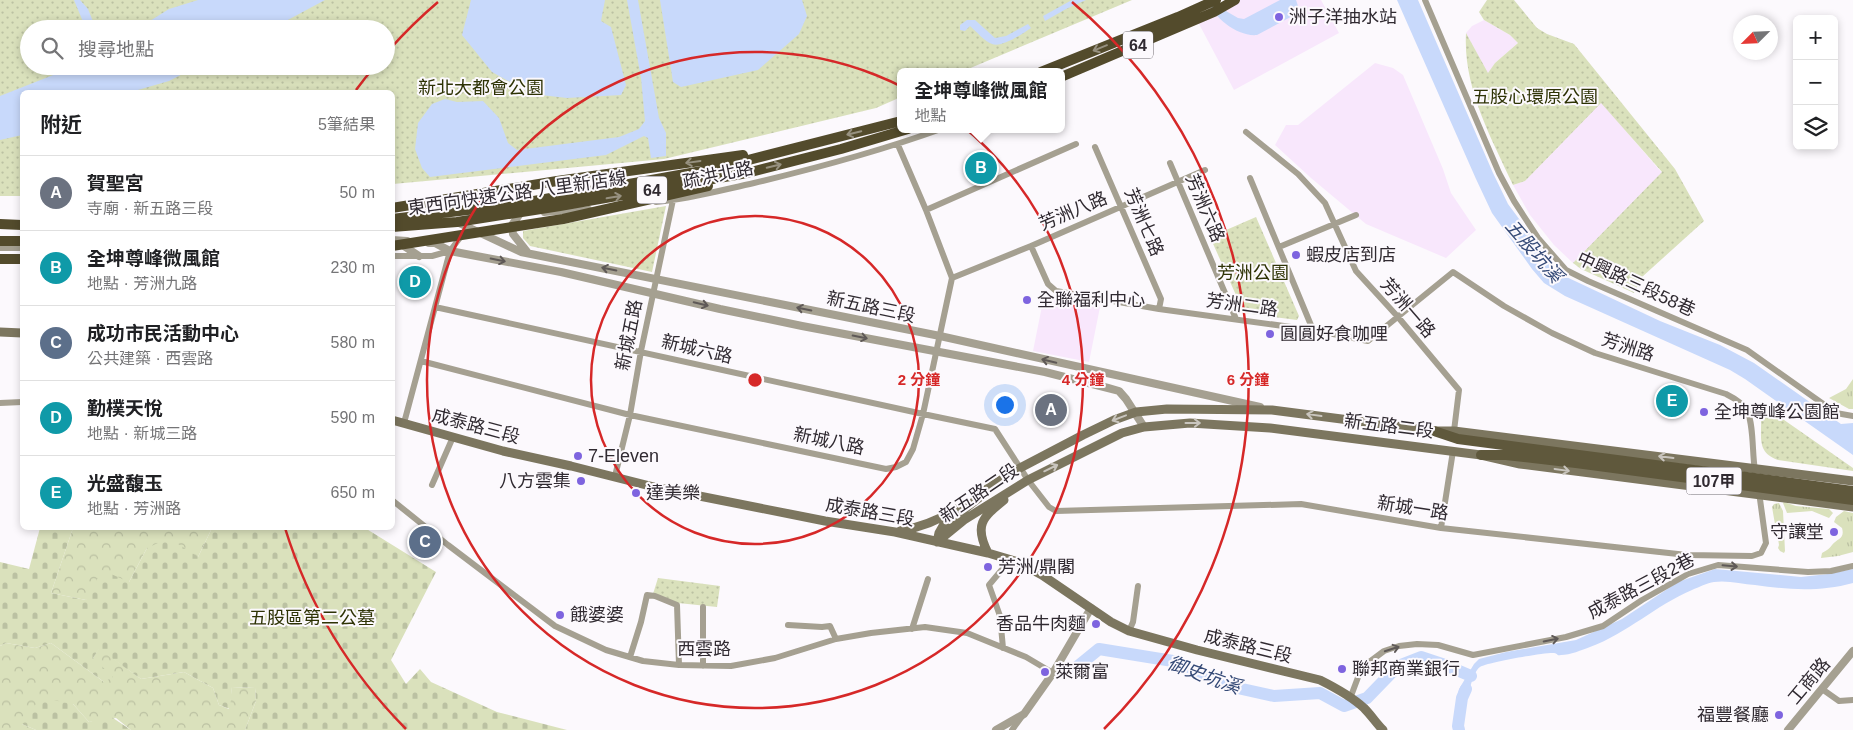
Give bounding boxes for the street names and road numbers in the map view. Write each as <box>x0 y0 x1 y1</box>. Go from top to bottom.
road number: 64 <box>1123 32 1153 58</box>
street label: 疏洪北路 <box>681 158 755 192</box>
street label: 東西向快速公路 八里新店線 <box>406 168 628 218</box>
street label: 芳洲六路 <box>1182 171 1228 245</box>
road number: 64 <box>637 176 667 204</box>
street label: 芳洲七路 <box>1121 185 1167 259</box>
street label: 芳洲八路 <box>1036 188 1110 234</box>
street label: 中興路三段58巷 <box>1574 248 1698 320</box>
street label: 芳洲一路 <box>1377 274 1439 342</box>
street label: 新五路三段 <box>825 288 917 326</box>
street label: 芳洲二路 <box>1205 290 1279 320</box>
street label: 新城五路 <box>612 298 646 372</box>
street label: 芳洲路 <box>1599 329 1657 365</box>
street label: 新城六路 <box>660 331 734 367</box>
street label: 成泰路三段 <box>430 405 522 447</box>
street label: 新五路二段 <box>1343 411 1435 441</box>
street label: 新城八路 <box>792 424 866 458</box>
street label: 新五路二段 <box>936 460 1022 526</box>
road number: 107甲 <box>1686 468 1742 494</box>
street label: 新城一路 <box>1376 492 1450 524</box>
street label: 成泰路三段 <box>824 494 916 530</box>
street label: 成泰路三段2巷 <box>1584 549 1698 623</box>
street label: 成泰路三段 <box>1202 625 1294 667</box>
street label: 西雲路 <box>677 639 731 659</box>
street label: 工商路 <box>1784 654 1834 708</box>

